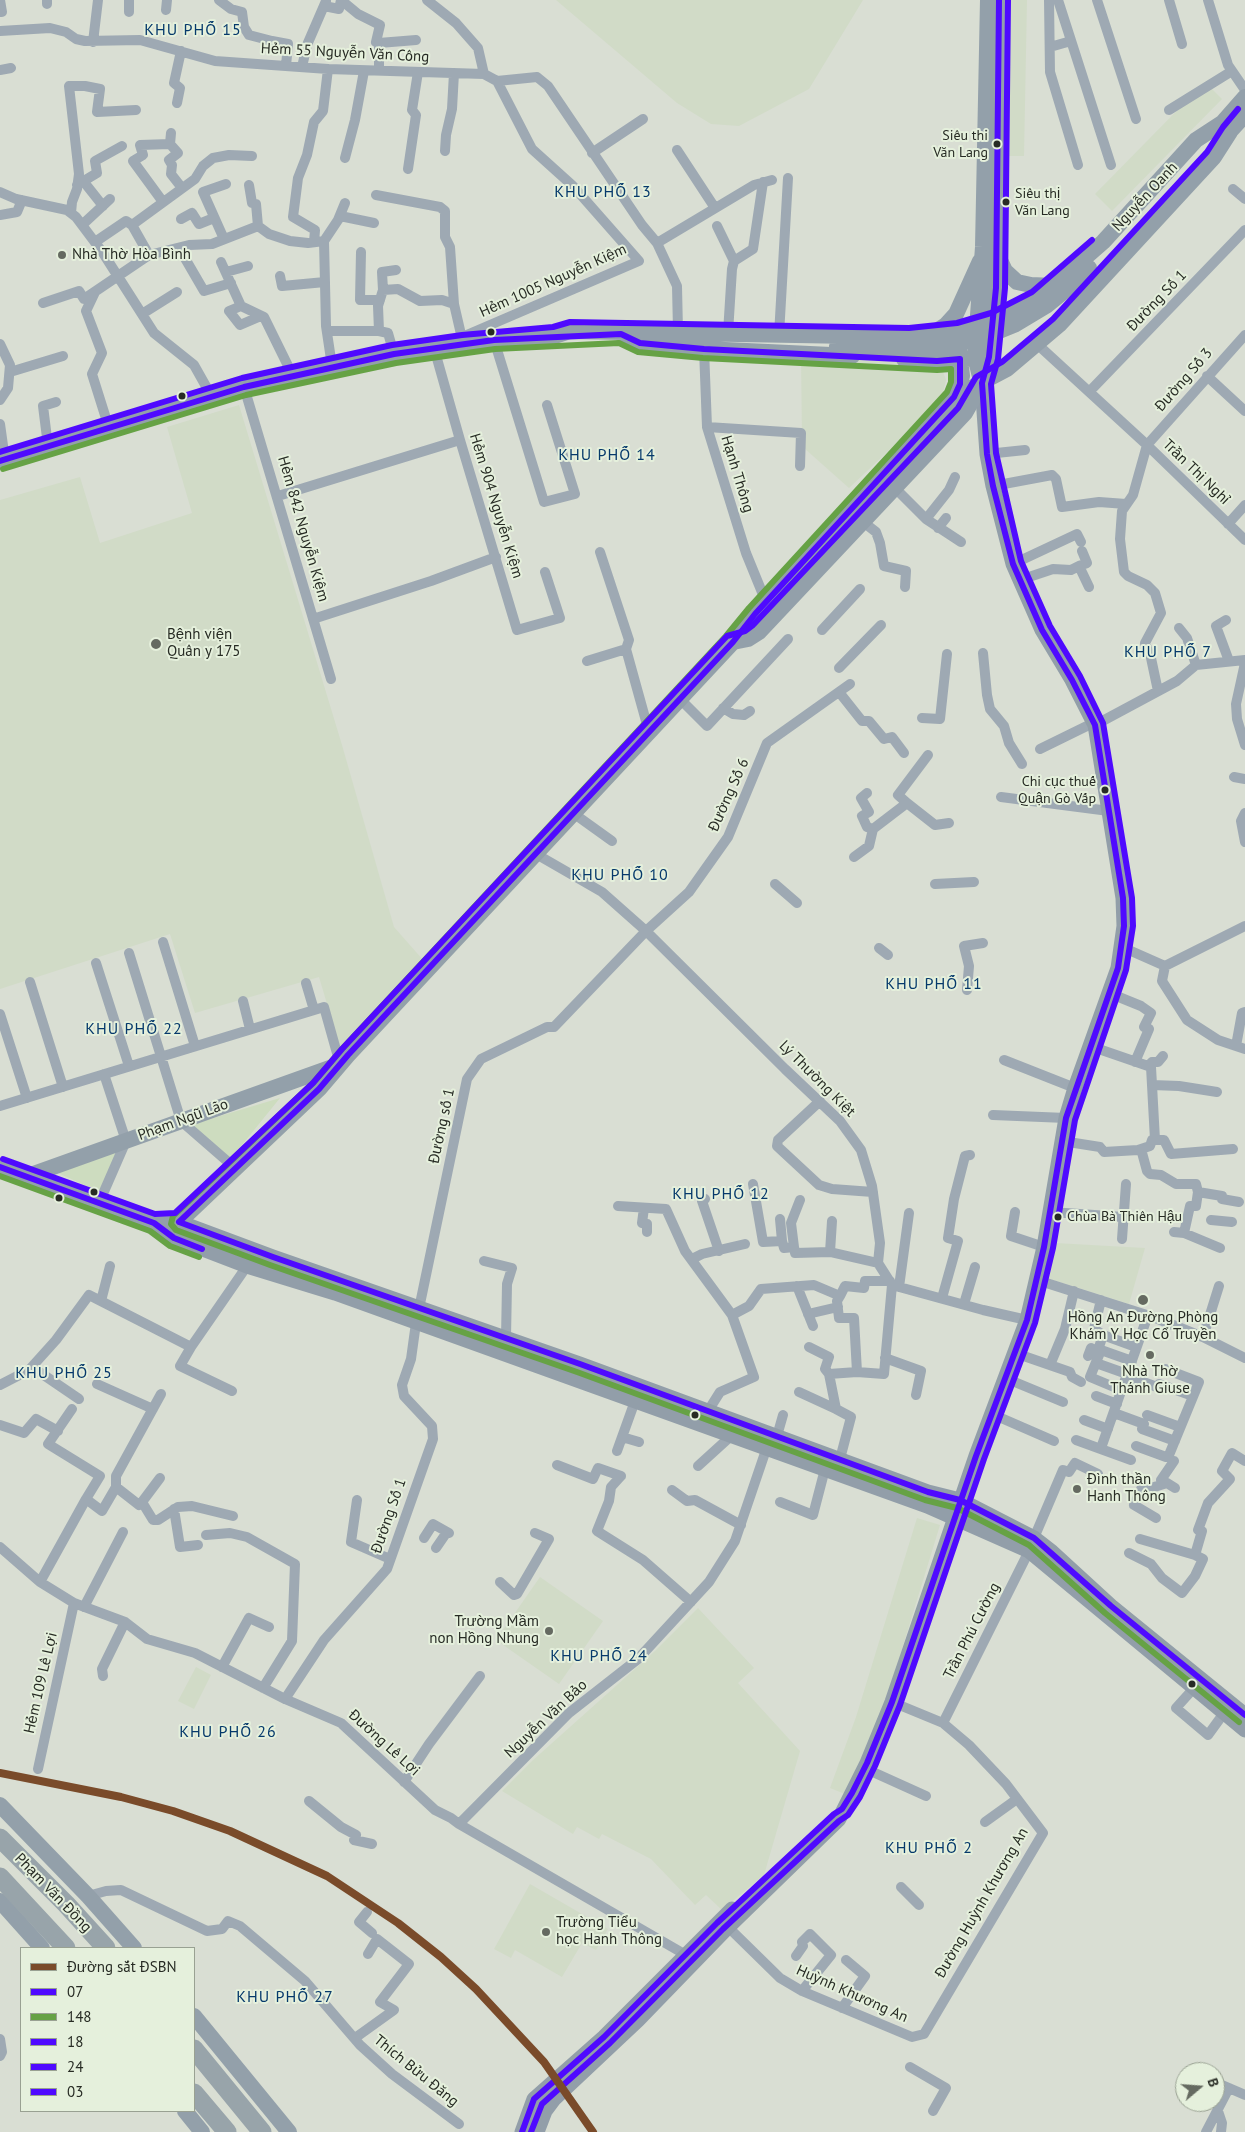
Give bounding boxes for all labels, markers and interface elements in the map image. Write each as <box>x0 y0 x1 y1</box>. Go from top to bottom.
district label: KHU PHỐ 15 <box>143 20 243 40</box>
street label: Hẻm 55 Nguyễn Văn Công <box>260 40 430 66</box>
place label: Siêu thi Văn Lang <box>933 128 988 160</box>
marker: Siêu thi Văn Lang <box>992 139 1002 149</box>
street label: Nguyễn Oanh <box>1108 159 1182 235</box>
district label: KHU PHỐ 13 <box>553 182 653 202</box>
place label: Siêu thị Văn Lang <box>1015 186 1070 218</box>
marker: Siêu thị Văn Lang <box>1001 197 1011 207</box>
street label: Hẻm 1005 Nguyễn Kiệm <box>477 240 629 322</box>
place label: Nhà Thờ Hòa Bình <box>72 246 191 264</box>
marker: Nhà Thờ Hòa Bình <box>56 249 68 261</box>
street label: Đường Số 1 <box>1123 267 1191 335</box>
unlabelled marker <box>486 327 496 337</box>
street label: Đường Số 3 <box>1152 345 1216 415</box>
unlabelled marker <box>177 391 187 401</box>
street label: Hẻm 904 Nguyễn Kiệm <box>465 431 527 581</box>
street label: Hạnh Thông <box>717 433 757 515</box>
street label: Trần Thị Nghỉ <box>1159 436 1233 508</box>
district label: KHU PHỐ 14 <box>557 445 657 465</box>
street label: Hẻm 842 Nguyễn Kiệm <box>274 454 332 604</box>
place label: Bệnh viện Quân y 175 <box>167 626 241 661</box>
marker: Bệnh viện Quân y 175 <box>149 637 163 651</box>
district label: KHU PHỐ 7 <box>1123 642 1213 662</box>
street label: Đường Số 6 <box>705 756 753 834</box>
place label: Chi cục thuế Quận Gò Vấp <box>1018 774 1096 806</box>
marker: Chi cục thuế Quận Gò Vấp <box>1100 785 1110 795</box>
district label: KHU PHỐ 10 <box>570 865 670 885</box>
district label: KHU PHỐ 11 <box>884 974 984 994</box>
district label: KHU PHỐ 22 <box>84 1019 184 1039</box>
street label: Lý Thường Kiệt <box>775 1037 859 1121</box>
street label: Đường số 1 <box>425 1087 459 1165</box>
street label: Phạm Ngũ Lão <box>135 1095 231 1145</box>
district label: KHU PHỐ 12 <box>671 1184 771 1204</box>
unlabelled marker <box>89 1187 99 1197</box>
unlabelled marker <box>54 1193 64 1203</box>
place label: Chùa Bà Thiên Hậu <box>1067 1209 1182 1225</box>
marker: Chùa Bà Thiên Hậu <box>1053 1212 1063 1222</box>
marker: Hồng An Đường Phòng Khám Y Học Cổ Truyền <box>1136 1293 1150 1307</box>
place label: Hồng An Đường Phòng Khám Y Học Cổ Truyền <box>1068 1309 1218 1344</box>
marker: Nhà Thờ Thánh Giuse <box>1144 1349 1156 1361</box>
district label: KHU PHỐ 25 <box>14 1363 114 1383</box>
place label: Nhà Thờ Thánh Giuse <box>1110 1363 1190 1398</box>
unlabelled marker <box>690 1410 700 1420</box>
place label: Đình thần Hanh Thông <box>1087 1471 1166 1506</box>
street label: Đường Số 1 <box>368 1476 410 1556</box>
marker: Đình thần Hanh Thông <box>1071 1483 1083 1495</box>
street label: Trần Phú Cường <box>940 1580 1004 1682</box>
place label: Trường Mầm non Hồng Nhung <box>429 1613 539 1648</box>
marker: Trường Mầm non Hồng Nhung <box>543 1625 555 1637</box>
street label: Hẻm 109 Lê Lợi <box>21 1631 61 1735</box>
district label: KHU PHỐ 24 <box>549 1646 649 1666</box>
street label: Nguyễn Văn Bảo <box>501 1676 591 1762</box>
unlabelled marker <box>1187 1679 1197 1689</box>
street label: Đường Lê Lợi <box>344 1706 424 1780</box>
district label: KHU PHỐ 26 <box>178 1722 278 1742</box>
street label: Đường Huỳnh Khương An <box>932 1825 1032 1981</box>
district label: KHU PHỐ 2 <box>884 1838 974 1858</box>
street label: Phạm Văn Đồng <box>11 1850 95 1936</box>
place label: Trường Tiểu học Hanh Thông <box>556 1914 662 1949</box>
marker: Trường Tiểu học Hanh Thông <box>540 1926 552 1938</box>
legend <box>20 1947 195 2112</box>
text: Đường sắt ĐSBN <box>67 1957 177 1976</box>
street label: Huỳnh Khương An <box>793 1961 911 2027</box>
text: 07 <box>67 1982 83 2001</box>
district label: KHU PHỐ 27 <box>235 1987 335 2007</box>
text: 148 <box>67 2007 92 2026</box>
street label: Thích Bửu Đăng <box>370 2031 462 2111</box>
text: 18 <box>67 2032 83 2051</box>
text: 24 <box>67 2057 83 2076</box>
north arrow <box>1175 2062 1225 2112</box>
text: B <box>1203 2076 1223 2089</box>
text: 03 <box>67 2082 83 2101</box>

